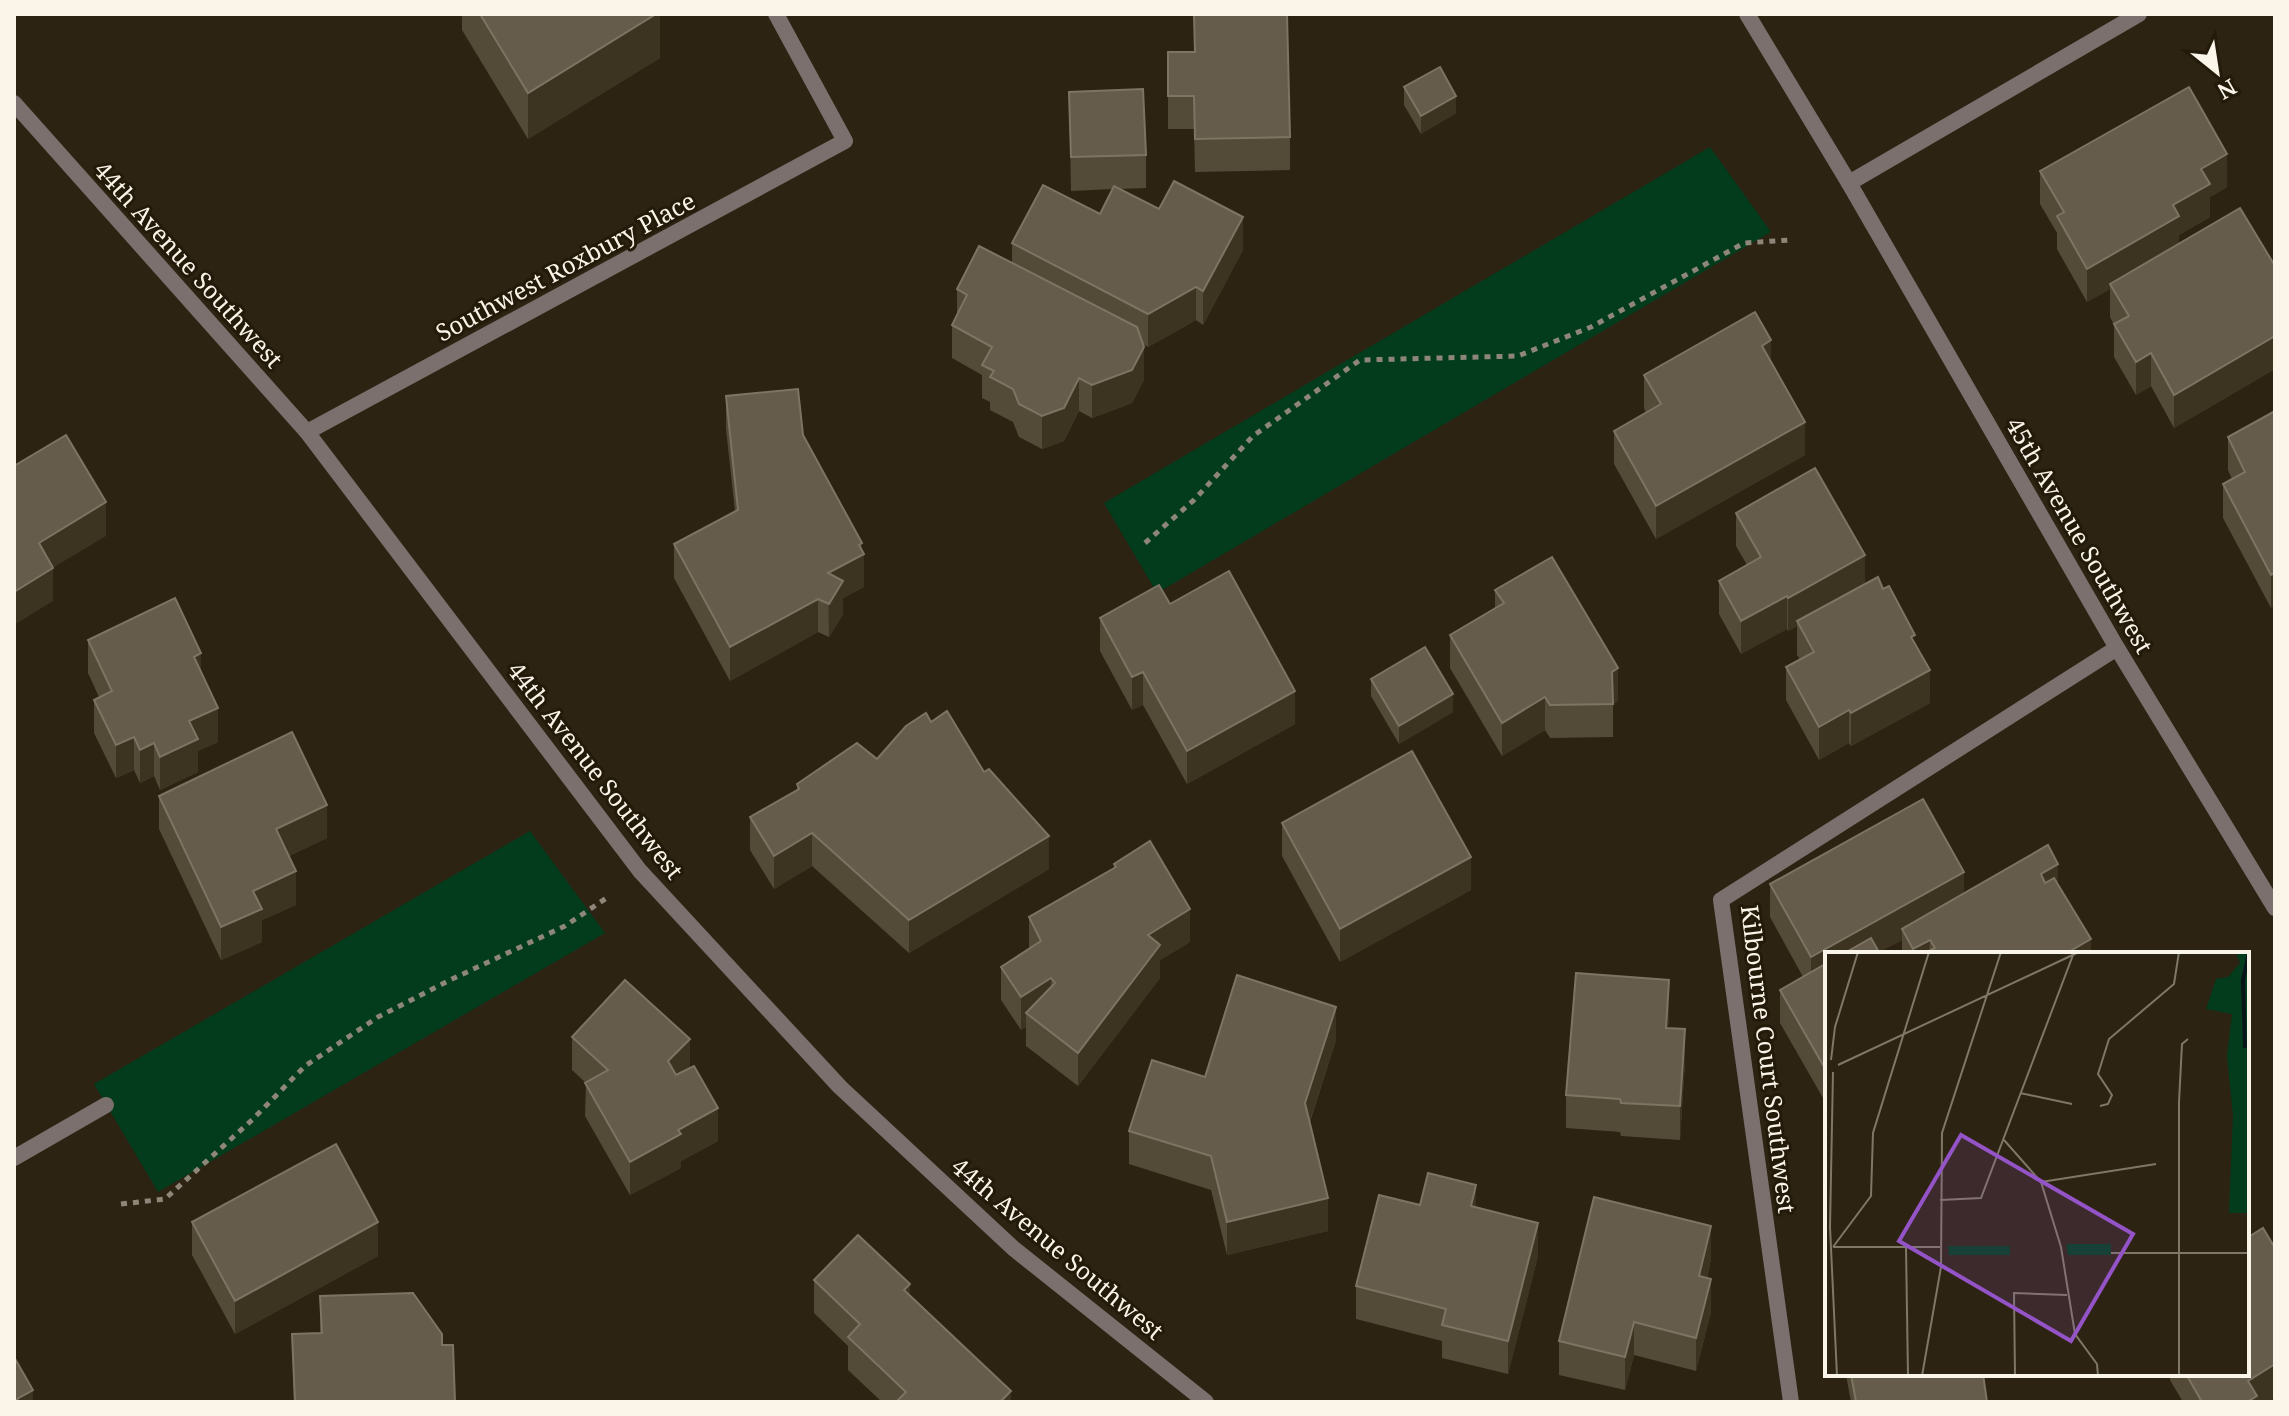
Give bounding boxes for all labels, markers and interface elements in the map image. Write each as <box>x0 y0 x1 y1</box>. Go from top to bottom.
north arrow <box>2177 32 2257 112</box>
text: N <box>2212 73 2243 108</box>
street label: 44th Avenue Southwest <box>87 154 291 374</box>
street label: Southwest Roxbury Place <box>429 183 701 349</box>
street label: 45th Avenue Southwest <box>1999 411 2161 659</box>
street label: 44th Avenue Southwest <box>501 654 691 886</box>
street label: Kilbourne Court Southwest <box>1734 903 1804 1215</box>
inset map <box>1825 952 2249 1376</box>
street label: 44th Avenue Southwest <box>945 1149 1171 1347</box>

